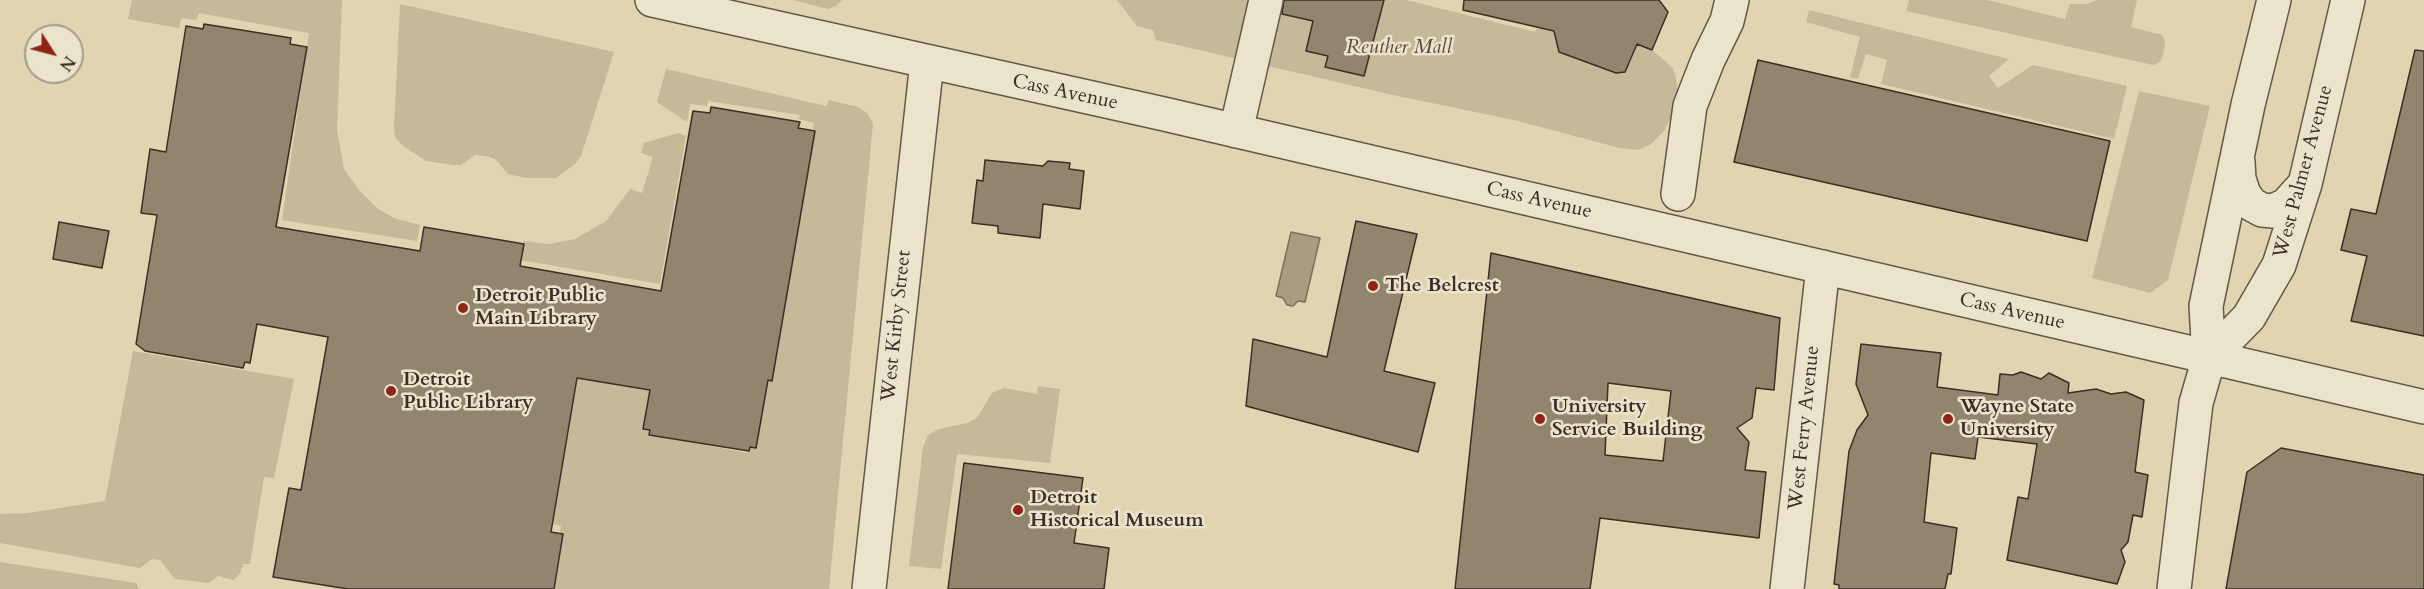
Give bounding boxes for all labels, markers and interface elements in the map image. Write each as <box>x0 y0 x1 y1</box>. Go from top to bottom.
north arrow <box>24 24 84 84</box>
park label: Reuther Mall <box>1346 36 1452 60</box>
text: N <box>54 51 80 75</box>
street label: Cass Avenue <box>1010 70 1120 116</box>
street label: West Palmer Avenue <box>2269 83 2339 261</box>
street label: Cass Avenue <box>1484 177 1594 225</box>
street label: West Kirby Street <box>877 249 917 403</box>
place label: The Belcrest <box>1385 274 1499 298</box>
marker: The Belcrest <box>1366 279 1380 293</box>
place label: Detroit Public Main Library <box>475 284 604 331</box>
street label: Cass Avenue <box>1957 288 2067 336</box>
marker: Detroit Public Main Library <box>456 301 470 315</box>
street label: West Ferry Avenue <box>1784 344 1826 512</box>
place label: Detroit Public Library <box>403 368 533 415</box>
marker: Detroit Public Library <box>384 384 398 398</box>
place label: University Service Building <box>1552 395 1702 442</box>
place label: Wayne State University <box>1960 395 2074 442</box>
marker: University Service Building <box>1533 412 1547 426</box>
marker: Wayne State University <box>1941 412 1955 426</box>
place label: Detroit Historical Museum <box>1030 486 1204 533</box>
marker: Detroit Historical Museum <box>1011 503 1025 517</box>

